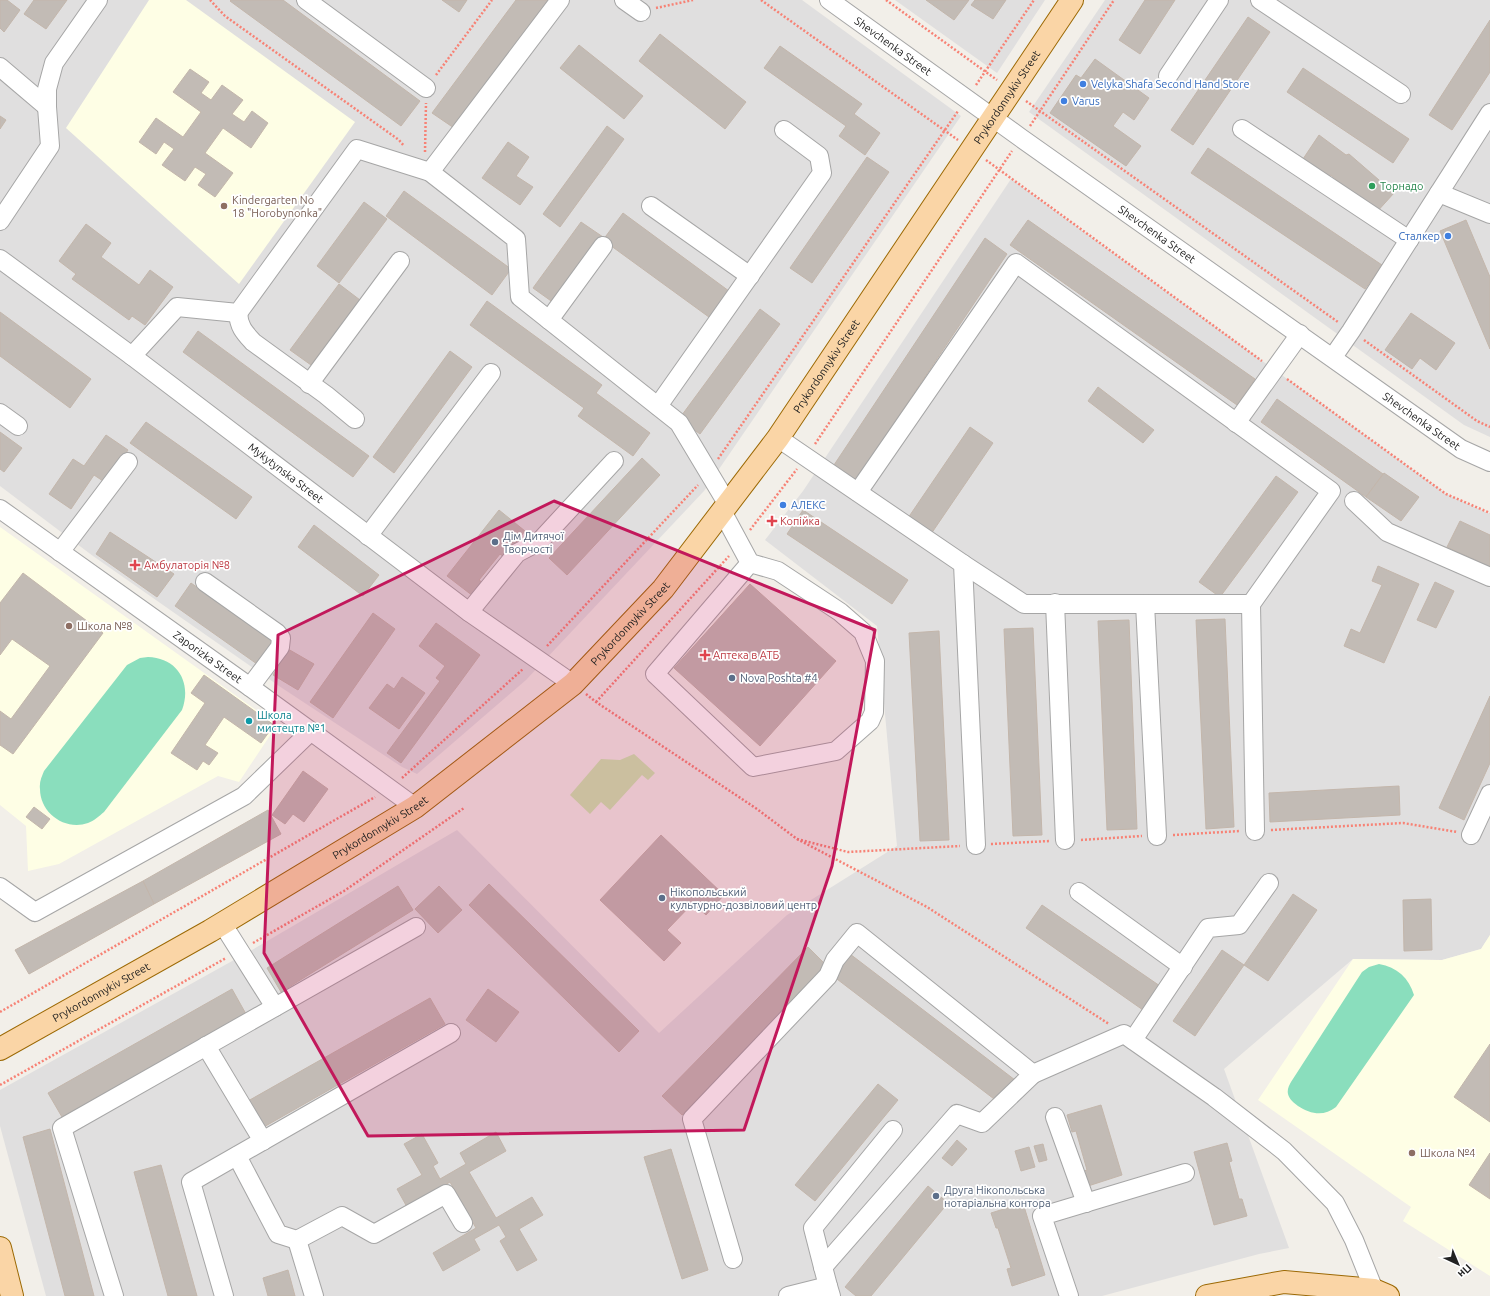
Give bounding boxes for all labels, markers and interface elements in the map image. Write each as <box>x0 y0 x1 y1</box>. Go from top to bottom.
street label: Shevchenka Street <box>852 14 934 78</box>
street label: Prykordonnykiv Street <box>971 48 1043 146</box>
place label: Velyka Shafa Second Hand Store <box>1091 78 1249 90</box>
marker: Velyka Shafa Second Hand Store <box>1078 79 1088 89</box>
place label: Varus <box>1072 95 1100 107</box>
marker: Varus <box>1059 96 1069 106</box>
place label: Торнадо <box>1380 180 1423 192</box>
marker: Торнадо <box>1367 181 1377 191</box>
place label: Kindergarten No 18 "Horobynonka" <box>232 194 322 219</box>
marker: Kindergarten No 18 "Horobynonka" <box>219 201 229 211</box>
street label: Shevchenka Street <box>1116 203 1198 266</box>
place label: Сталкер <box>1398 230 1440 242</box>
marker: Сталкер <box>1443 231 1453 241</box>
street label: Prykordonnykiv Street <box>791 317 862 415</box>
street label: Shevchenka Street <box>1381 390 1463 453</box>
street label: Mykytynska Street <box>246 441 326 506</box>
place label: АЛЕКС <box>791 499 826 511</box>
marker: АЛЕКС <box>778 500 788 510</box>
place label: Копійка <box>780 515 820 527</box>
marker: Копійка <box>767 516 777 526</box>
place label: Дім Дитячої Творчості <box>503 530 564 555</box>
marker: Дім Дитячої Творчості <box>490 537 500 547</box>
marker: Амбулаторія №8 <box>129 559 141 571</box>
place label: Амбулаторія №8 <box>144 559 230 571</box>
street label: Prykordonnykiv Street <box>588 579 673 668</box>
place label: Школа №8 <box>77 620 132 632</box>
marker: Школа №8 <box>64 621 74 631</box>
street label: Zaporizka Street <box>171 628 245 686</box>
place label: Аптека в АТБ <box>713 649 780 661</box>
marker: Аптека в АТБ <box>700 650 710 660</box>
place label: Nova Poshta #4 <box>740 672 818 684</box>
marker: Nova Poshta #4 <box>727 673 737 683</box>
place label: Школа мистецтв №1 <box>257 709 326 734</box>
marker: Школа мистецтв №1 <box>244 716 254 726</box>
street label: Prykordonnykiv Street <box>330 793 431 861</box>
place label: Нікопольський культурно-дозвіловий центр <box>670 886 817 911</box>
marker: Нікопольський культурно-дозвіловий центр <box>657 893 667 903</box>
street label: Prykordonnykiv Street <box>50 960 153 1024</box>
place label: Школа №4 <box>1420 1147 1475 1159</box>
marker: Школа №4 <box>1407 1148 1417 1158</box>
place label: Друга Нікопольська нотаріальна контора <box>944 1184 1051 1209</box>
marker: Друга Нікопольська нотаріальна контора <box>931 1191 941 1201</box>
north arrow <box>1438 1244 1478 1284</box>
text: Пн <box>1456 1262 1474 1281</box>

